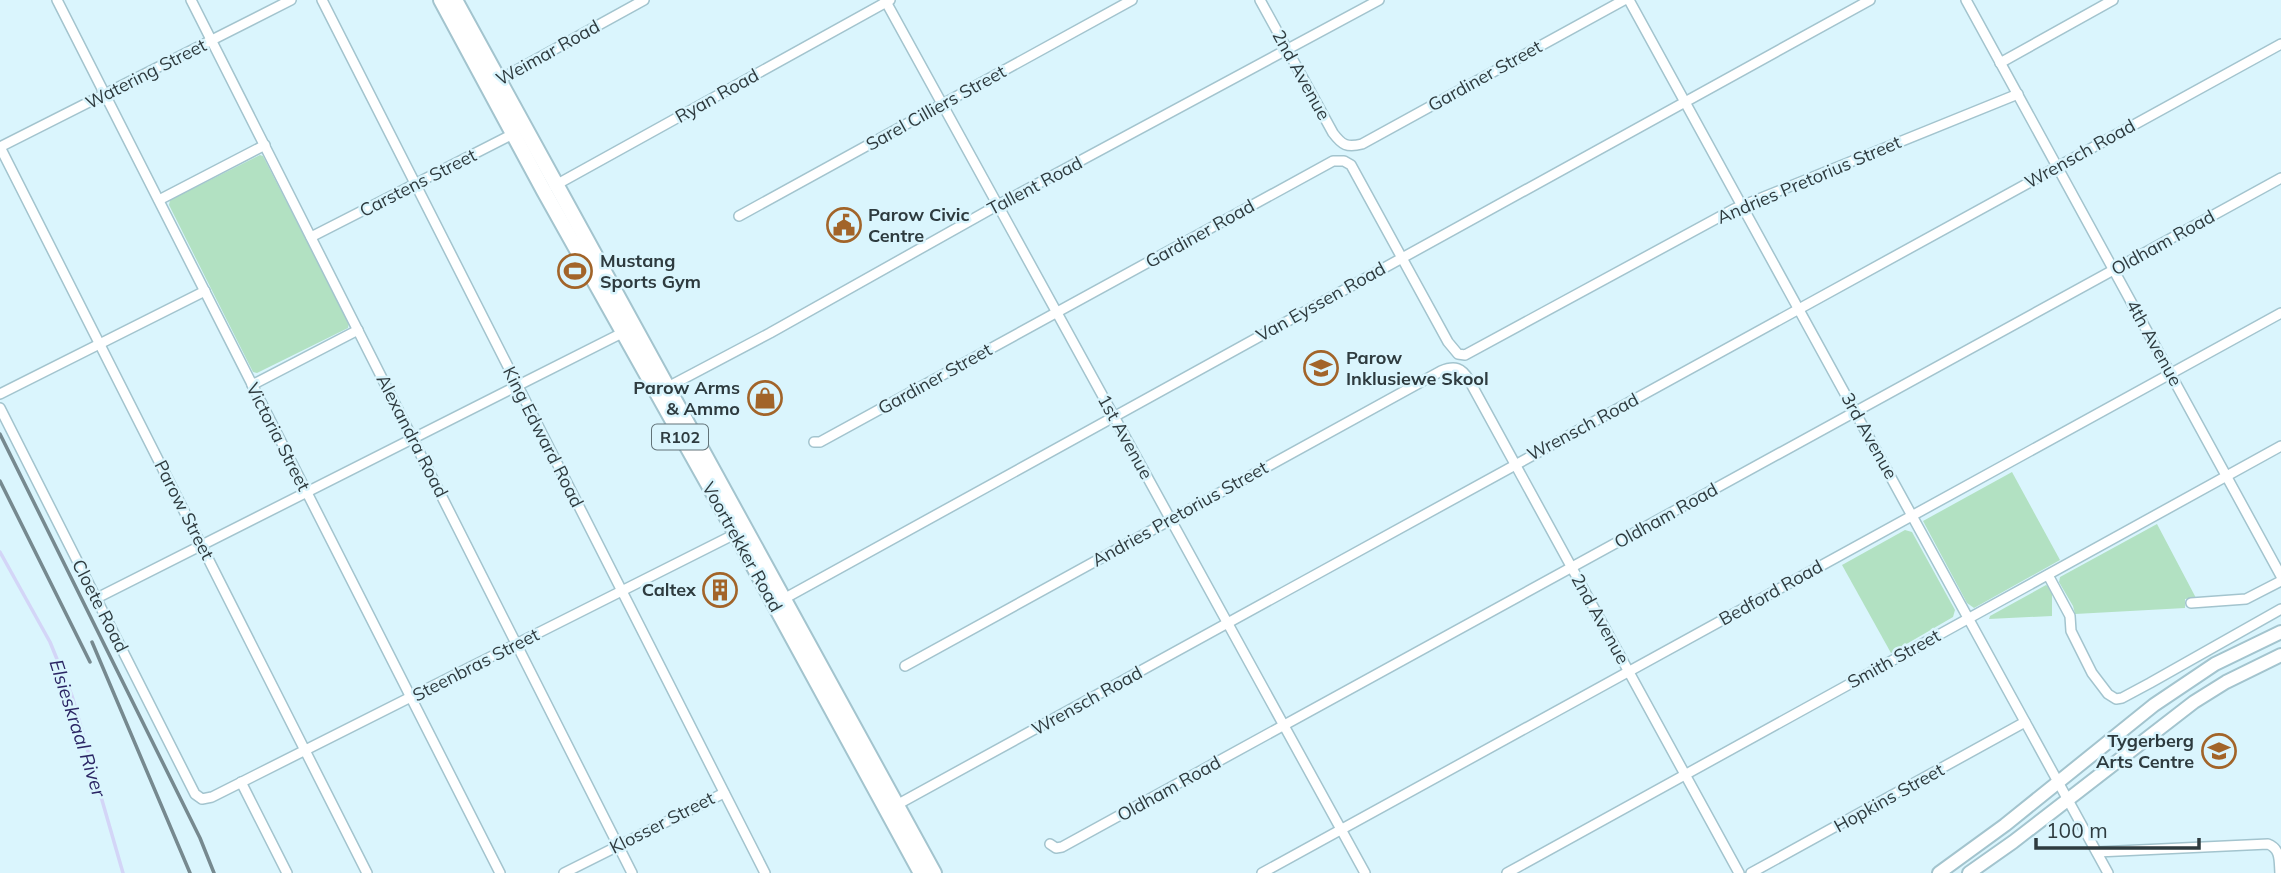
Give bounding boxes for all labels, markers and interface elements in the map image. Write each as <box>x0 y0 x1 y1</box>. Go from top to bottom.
street label: Weimar Road <box>492 15 604 90</box>
street label: 2nd Avenue <box>1267 26 1336 124</box>
street label: Watering Street <box>82 33 210 114</box>
street label: Gardiner Street <box>1424 35 1546 116</box>
street label: Sarel Cilliers Street <box>862 60 1010 156</box>
street label: Ryan Road <box>671 63 763 128</box>
street label: Wrensch Road <box>2020 114 2139 193</box>
street label: Andries Pretorius Street <box>1713 130 1904 229</box>
street label: Carstens Street <box>355 143 480 222</box>
street label: Tallent Road <box>983 151 1086 220</box>
street label: Gardiner Road <box>1141 194 1258 273</box>
place label: Parow Civic Centre <box>868 203 970 247</box>
street label: Oldham Road <box>2107 205 2219 280</box>
public building icon: Parow Civic Centre <box>825 206 863 244</box>
place label: Mustang Sports Gym <box>600 249 701 293</box>
sports icon: Mustang Sports Gym <box>556 252 594 290</box>
street label: Van Eyssen Road <box>1252 256 1389 347</box>
street label: 4th Avenue <box>2121 296 2188 390</box>
street label: Gardiner Street <box>874 338 996 419</box>
place label: Parow Inklusiewe Skool <box>1346 346 1489 390</box>
school or university icon: Parow Inklusiewe Skool <box>1302 349 1340 387</box>
street label: King Edward Road <box>498 362 589 511</box>
street label: Alexandra Road <box>372 370 453 501</box>
place label: Parow Arms & Ammo <box>633 376 740 420</box>
street label: Victoria Street <box>241 379 316 495</box>
shop icon: Parow Arms & Ammo <box>746 379 784 417</box>
street label: Wrensch Road <box>1523 388 1642 466</box>
street label: 3rd Avenue <box>1836 388 1903 483</box>
street label: 1st Avenue <box>1093 390 1158 483</box>
road number: R102 <box>652 424 708 450</box>
street label: Parow Street <box>150 456 219 563</box>
street label: Andries Pretorius Street <box>1088 456 1272 572</box>
street label: Voortrekker Road <box>697 478 788 616</box>
street label: Oldham Road <box>1610 478 1722 553</box>
street label: Cloete Road <box>67 555 134 656</box>
street label: Bedford Road <box>1715 555 1827 630</box>
street label: 2nd Avenue <box>1566 570 1635 668</box>
building icon: Caltex <box>701 571 739 609</box>
place label: Caltex <box>642 578 697 601</box>
street label: Steenbras Street <box>409 623 543 706</box>
street label: Smith Street <box>1843 624 1944 693</box>
water label: Elsieskraal River <box>44 656 112 801</box>
street label: Wrensch Road <box>1027 661 1146 740</box>
place label: Tygerberg Arts Centre <box>2096 729 2194 773</box>
school or university icon: Tygerberg Arts Centre <box>2200 732 2238 770</box>
street label: Oldham Road <box>1113 751 1225 826</box>
street label: Hopkins Street <box>1830 758 1948 837</box>
street label: Klosser Street <box>605 786 718 859</box>
scale bar <box>2036 806 2199 850</box>
text: 100 m <box>2046 817 2108 843</box>

